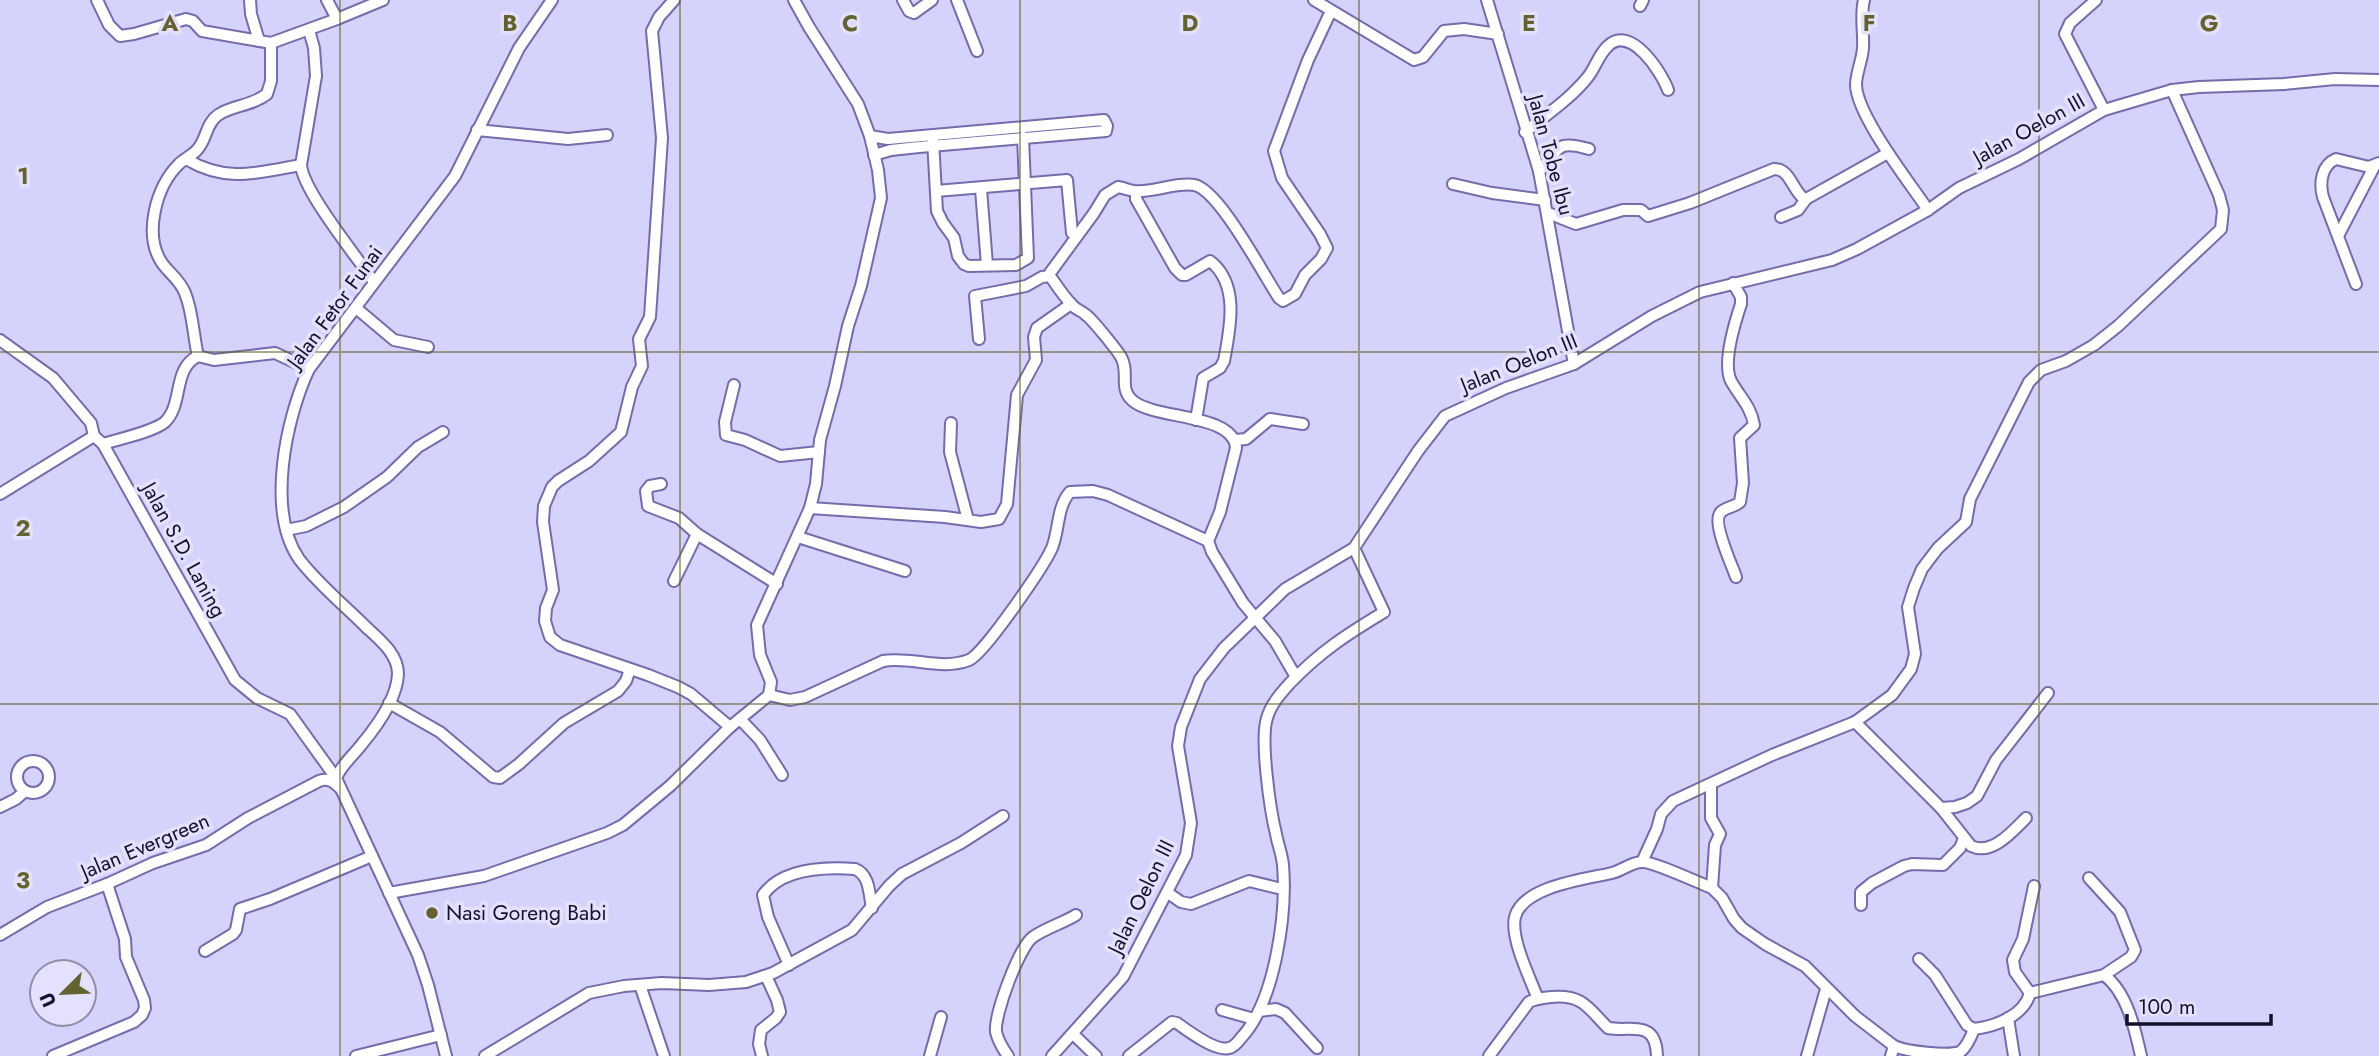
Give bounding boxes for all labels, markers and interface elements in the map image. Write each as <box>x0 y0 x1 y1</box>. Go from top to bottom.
text: A <box>161 6 179 40</box>
text: B <box>502 6 518 40</box>
text: C <box>842 6 858 40</box>
text: D <box>1182 6 1199 40</box>
text: E <box>1522 6 1536 40</box>
text: F <box>1863 6 1875 40</box>
text: G <box>2200 6 2218 40</box>
street label: Jalan Oelon III <box>1965 86 2090 174</box>
street label: Jalan Tobe Ibu <box>1520 88 1582 219</box>
text: 1 <box>17 159 29 193</box>
street label: Jalan Fetor Funai <box>278 239 390 377</box>
street label: Jalan Oelon III <box>1453 326 1582 401</box>
street label: Jalan S.D. Laning <box>133 474 234 623</box>
text: 2 <box>15 511 31 545</box>
street label: Jalan Evergreen <box>73 805 214 888</box>
street label: Jalan Oelon III <box>1099 835 1182 962</box>
text: 3 <box>16 863 30 897</box>
place label: Nasi Goreng Babi <box>446 898 607 928</box>
marker: Nasi Goreng Babi <box>424 905 440 921</box>
north arrow <box>28 958 98 1028</box>
scale bar <box>2127 982 2270 1026</box>
text: U <box>33 988 63 1011</box>
text: 100 m <box>2138 992 2195 1022</box>

